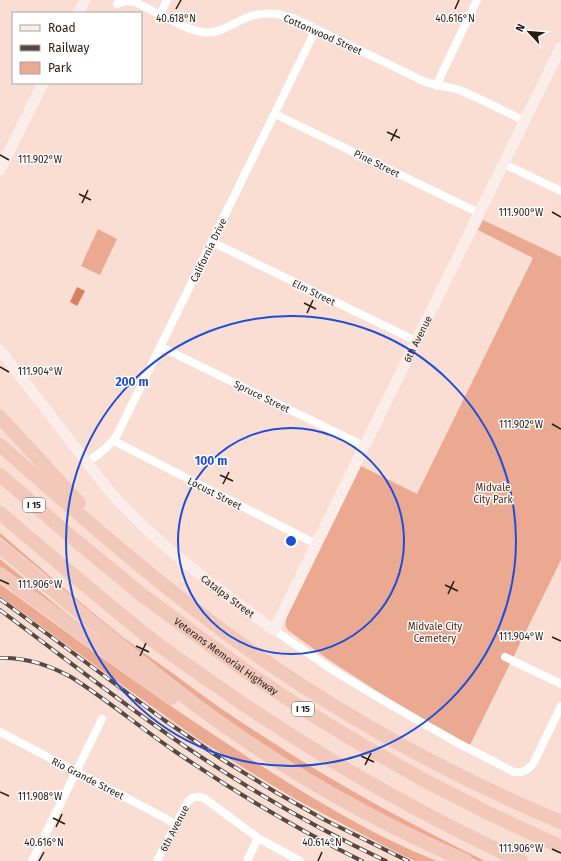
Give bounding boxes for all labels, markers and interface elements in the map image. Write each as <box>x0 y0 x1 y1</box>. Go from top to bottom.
legend <box>12 12 142 84</box>
street label: Cottonwood Street <box>281 12 364 58</box>
north arrow <box>509 12 549 52</box>
text: 40.618°N <box>156 13 196 25</box>
text: 40.616°N <box>435 13 475 25</box>
text: Road <box>48 21 76 35</box>
text: N <box>513 22 528 34</box>
text: Railway <box>48 41 89 55</box>
text: Park <box>48 61 72 75</box>
street label: Pine Street <box>352 148 402 180</box>
text: 111.902°W <box>18 154 63 166</box>
text: 111.900°W <box>499 207 544 219</box>
street label: California Drive <box>188 216 230 284</box>
street label: Elm Street <box>290 277 337 309</box>
street label: 6th Avenue <box>402 314 435 365</box>
text: 111.904°W <box>18 366 63 378</box>
text: 200 m <box>115 375 149 389</box>
street label: Spruce Street <box>232 378 292 416</box>
text: 111.902°W <box>499 419 544 431</box>
text: 100 m <box>195 454 227 468</box>
street label: Locust Street <box>185 475 244 513</box>
park label: Midvale City Park <box>473 482 513 506</box>
road number: I 15 <box>23 498 45 512</box>
centre of rings <box>284 534 298 548</box>
street label: Catalpa Street <box>198 573 257 621</box>
text: 111.906°W <box>18 579 63 591</box>
street label: Veterans Memorial Highway <box>171 616 280 698</box>
park label: Midvale City Cemetery <box>408 621 462 645</box>
text: 111.904°W <box>499 631 544 643</box>
road number: I 15 <box>292 702 314 716</box>
street label: Rio Grande Street <box>49 755 126 803</box>
text: 111.908°W <box>18 791 63 803</box>
street label: 6th Avenue <box>158 803 192 854</box>
text: 40.616°N <box>24 837 64 849</box>
text: 40.614°N <box>302 837 342 849</box>
text: 111.906°W <box>499 843 544 855</box>

